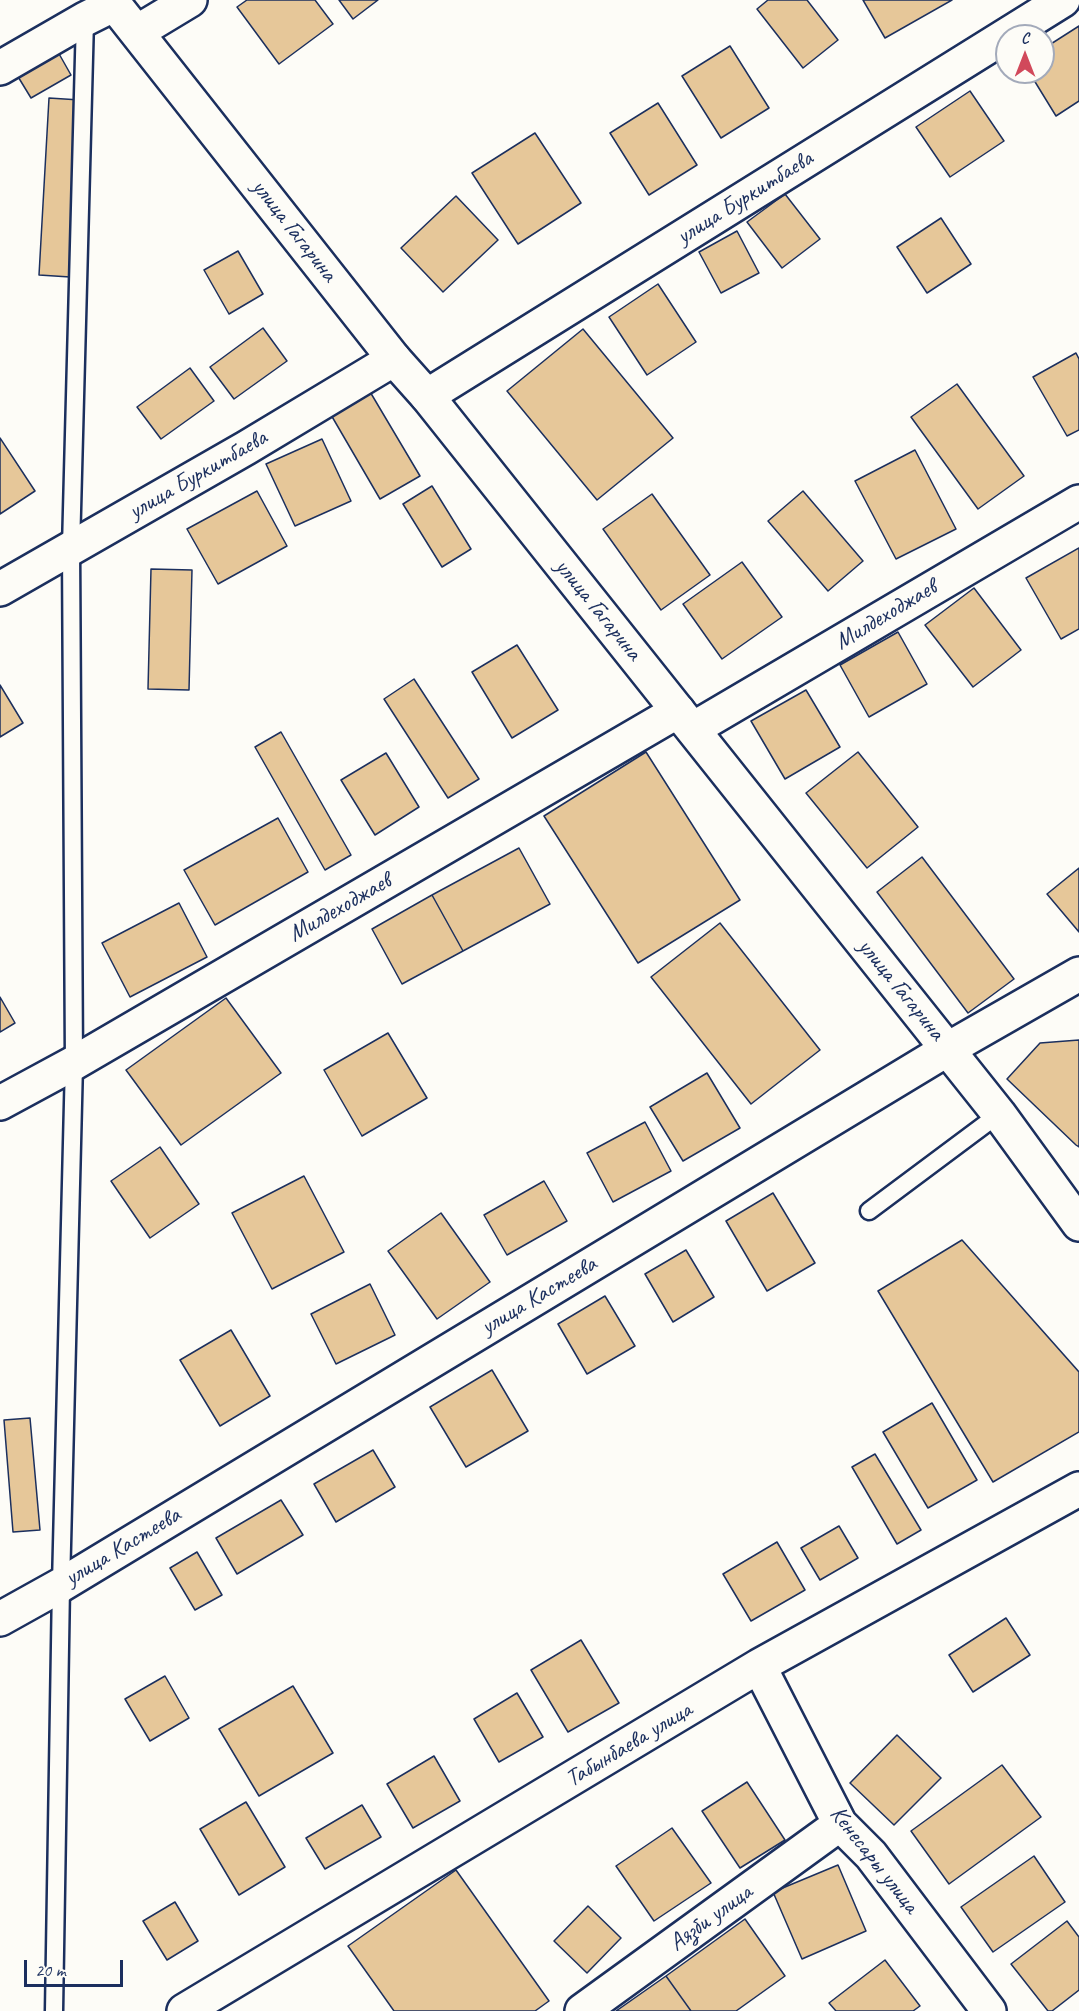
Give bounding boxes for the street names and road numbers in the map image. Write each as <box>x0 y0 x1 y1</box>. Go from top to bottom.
street label: улица Буркитбаева <box>672 145 818 251</box>
street label: улица Гагарина <box>245 174 343 288</box>
street label: улица Буркитбаева <box>124 424 272 526</box>
street label: улица Гагарина <box>548 553 648 667</box>
street label: Милдеходжаев <box>830 573 942 657</box>
street label: Милдеходжаев <box>284 867 396 949</box>
street label: улица Гагарина <box>851 933 951 1047</box>
street label: улица Кастеева <box>476 1250 602 1342</box>
street label: улица Кастеева <box>60 1501 186 1593</box>
street label: Табынбаева улица <box>561 1696 697 1794</box>
street label: Кенесары улица <box>823 1801 925 1919</box>
street label: Аязби улица <box>664 1878 758 1958</box>

